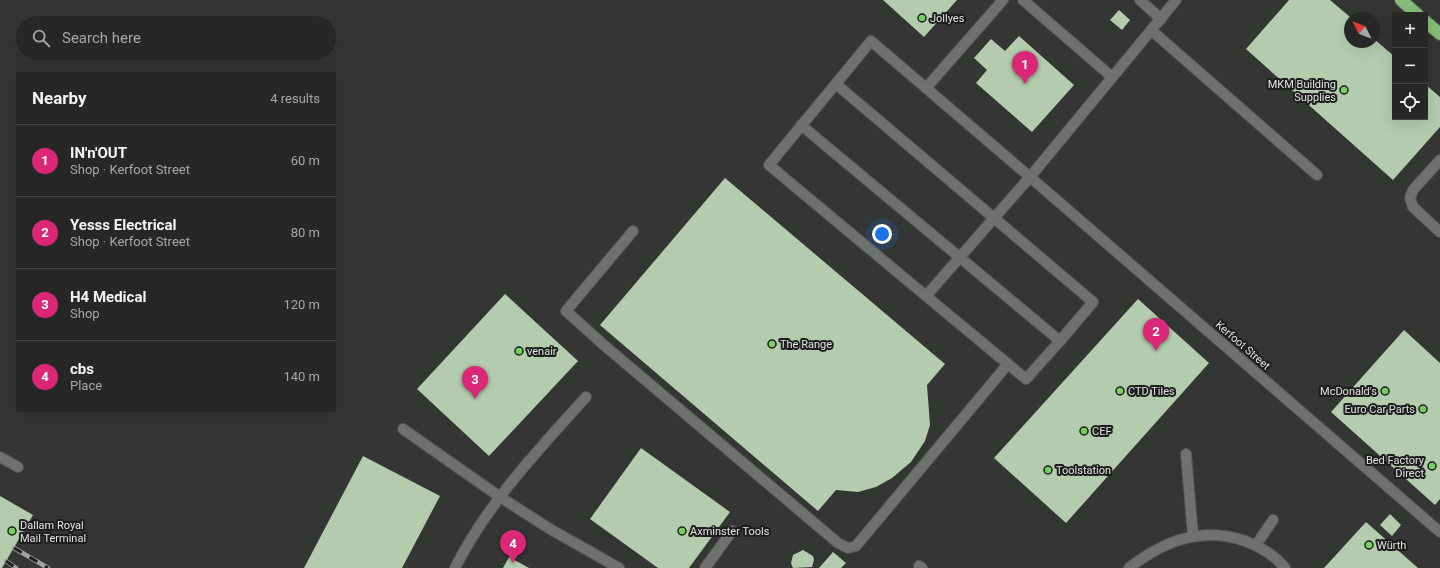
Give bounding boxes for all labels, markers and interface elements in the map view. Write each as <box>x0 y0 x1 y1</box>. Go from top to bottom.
place label: Jollyes <box>930 12 965 25</box>
north arrow <box>1344 12 1380 48</box>
map controls <box>1392 12 1428 120</box>
button: + <box>1392 12 1428 48</box>
marker: Jollyes <box>917 13 927 23</box>
search box <box>16 16 336 60</box>
icon: search <box>30 27 52 49</box>
text: Search here <box>62 29 141 47</box>
button: − <box>1392 48 1428 84</box>
pin: 1 <box>1012 51 1038 84</box>
place label: MKM Building Supplies <box>1268 78 1336 104</box>
button: locate <box>1392 84 1428 120</box>
marker: MKM Building Supplies <box>1339 85 1349 95</box>
text: Nearby <box>32 88 87 108</box>
text: 4 results <box>270 91 320 106</box>
text: IN'n'OUT <box>70 144 127 162</box>
text: 1 <box>41 153 49 168</box>
text: 60 m <box>291 153 320 168</box>
text: Shop · Kerfoot Street <box>70 162 190 177</box>
text: Yesss Electrical <box>70 216 176 234</box>
your location <box>872 224 892 244</box>
text: 2 <box>41 225 49 240</box>
text: 80 m <box>291 225 320 240</box>
text: Shop · Kerfoot Street <box>70 234 190 249</box>
text: H4 Medical <box>70 288 146 306</box>
text: 3 <box>41 297 49 312</box>
text: 120 m <box>283 297 320 312</box>
text: Shop <box>70 306 100 321</box>
pin: 2 <box>1143 318 1169 351</box>
street label: Kerfoot Street <box>1213 318 1273 373</box>
place label: The Range <box>780 338 832 351</box>
marker: The Range <box>767 339 777 349</box>
place label: venair <box>527 345 557 358</box>
marker: venair <box>514 346 524 356</box>
text: cbs <box>70 360 94 378</box>
pin: 3 <box>462 366 488 399</box>
text: 4 <box>41 369 49 384</box>
text: 140 m <box>283 369 320 384</box>
text: Place <box>70 378 102 393</box>
place label: CTD Tiles <box>1128 385 1175 398</box>
place label: McDonald's <box>1320 385 1377 398</box>
marker: CTD Tiles <box>1115 386 1125 396</box>
marker: McDonald's <box>1380 386 1390 396</box>
place label: Euro Car Parts <box>1344 403 1415 416</box>
marker: Euro Car Parts <box>1418 404 1428 414</box>
place label: CEF <box>1092 425 1112 438</box>
marker: CEF <box>1079 426 1089 436</box>
place label: Bed Factory Direct <box>1366 454 1425 480</box>
marker: Bed Factory Direct <box>1427 461 1437 471</box>
place label: Toolstation <box>1056 464 1111 477</box>
marker: Toolstation <box>1043 465 1053 475</box>
place label: Dallam Royal Mail Terminal <box>20 519 86 545</box>
place label: Axminster Tools <box>690 525 770 538</box>
marker: Dallam Royal Mail Terminal <box>7 526 17 536</box>
marker: Axminster Tools <box>677 526 687 536</box>
pin: 4 <box>500 530 526 563</box>
place label: Würth <box>1377 539 1406 552</box>
marker: Würth <box>1364 540 1374 550</box>

